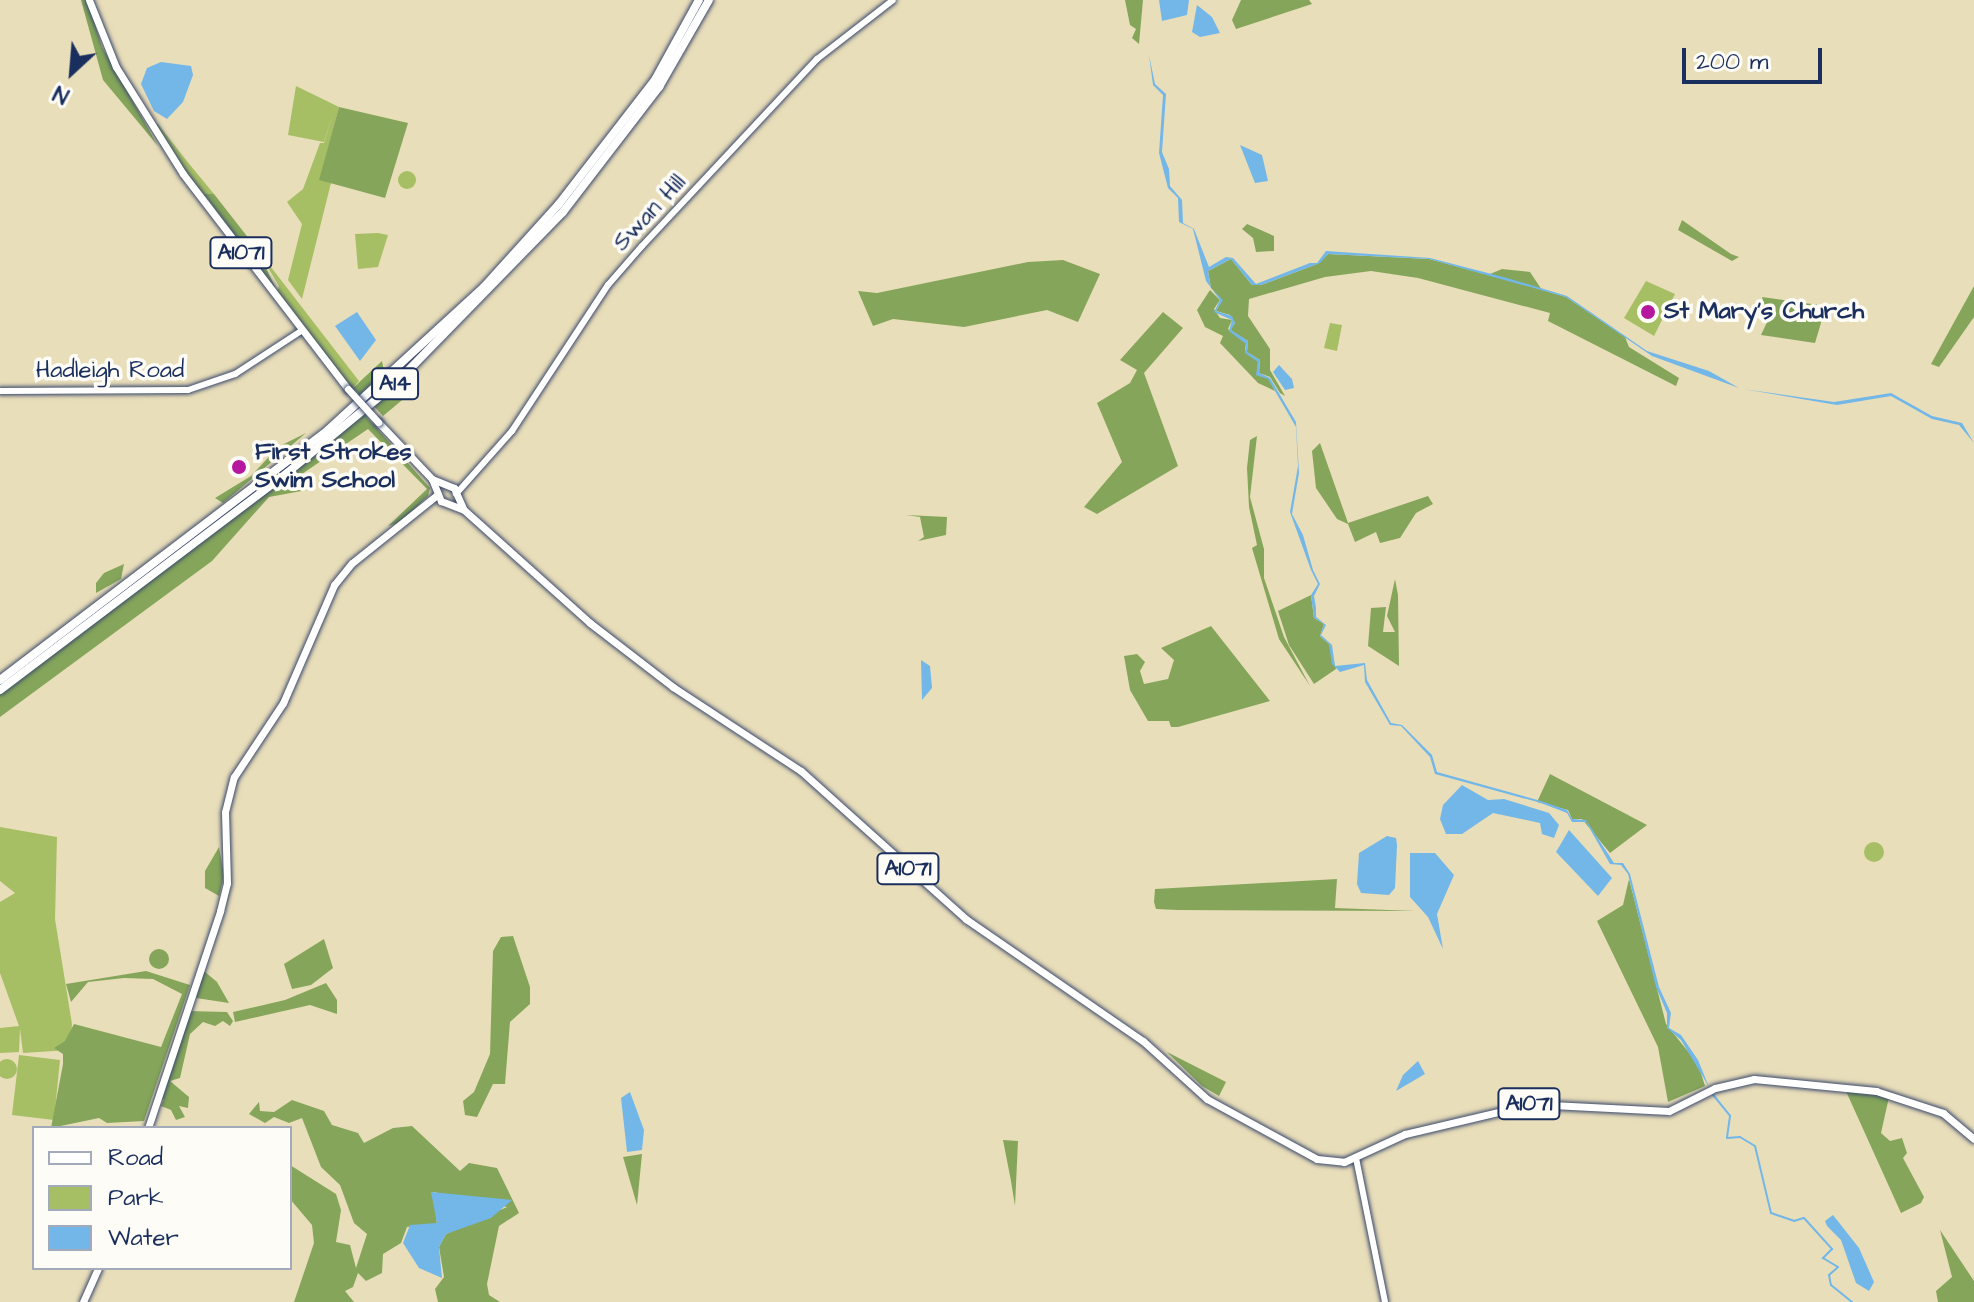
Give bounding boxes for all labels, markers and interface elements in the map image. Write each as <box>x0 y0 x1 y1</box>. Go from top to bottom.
north arrow <box>32 32 112 112</box>
scale bar <box>1686 32 1826 82</box>
text: 200 m <box>1696 45 1768 79</box>
text: N <box>48 77 74 111</box>
street label: Swan Hill <box>607 169 693 257</box>
road number: A1071 <box>209 235 273 271</box>
place label: St Mary's Church <box>1664 298 1864 326</box>
marker: St Mary's Church <box>1639 303 1657 321</box>
street label: Hadleigh Road <box>36 357 184 385</box>
road number: A14 <box>371 366 419 402</box>
place label: First Strokes Swim School <box>255 439 411 495</box>
marker: First Strokes Swim School <box>230 458 248 476</box>
road number: A1071 <box>876 851 940 887</box>
road number: A1071 <box>1497 1086 1561 1122</box>
legend <box>32 1126 292 1270</box>
text: Road <box>108 1141 163 1175</box>
text: Park <box>108 1181 164 1215</box>
text: Water <box>108 1221 179 1255</box>

